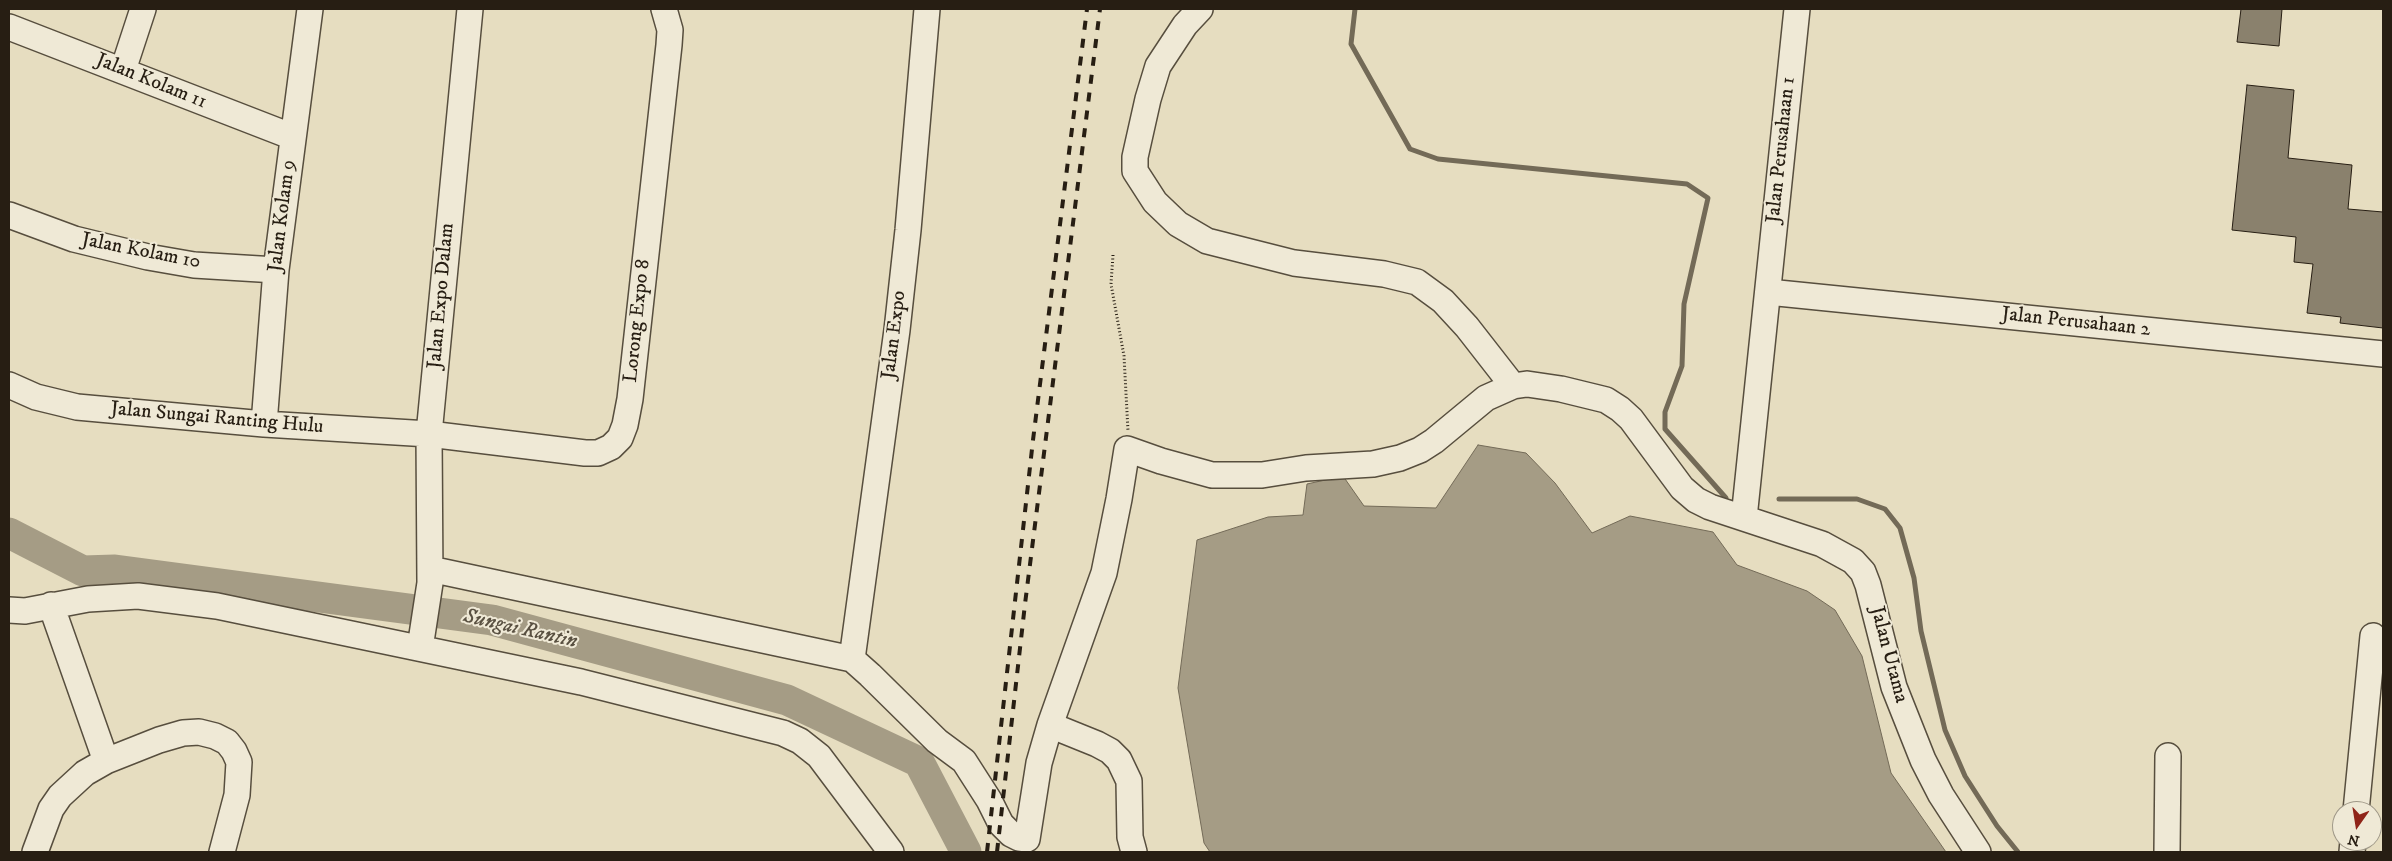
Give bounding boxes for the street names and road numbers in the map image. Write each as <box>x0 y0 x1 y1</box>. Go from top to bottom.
street label: Jalan Kolam 11 <box>92 49 210 115</box>
street label: Jalan Perusahaan 1 <box>1762 76 1802 224</box>
street label: Jalan Kolam 9 <box>264 159 302 273</box>
street label: Jalan Expo Dalam <box>424 222 460 370</box>
street label: Jalan Kolam 10 <box>79 229 203 275</box>
street label: Lorong Expo 8 <box>620 258 656 384</box>
street label: Jalan Expo <box>878 289 912 381</box>
street label: Jalan Perusahaan 2 <box>2001 303 2151 343</box>
street label: Jalan Sungai Ranting Hulu <box>110 398 324 440</box>
street label: Jalan Utama <box>1864 604 1912 706</box>

